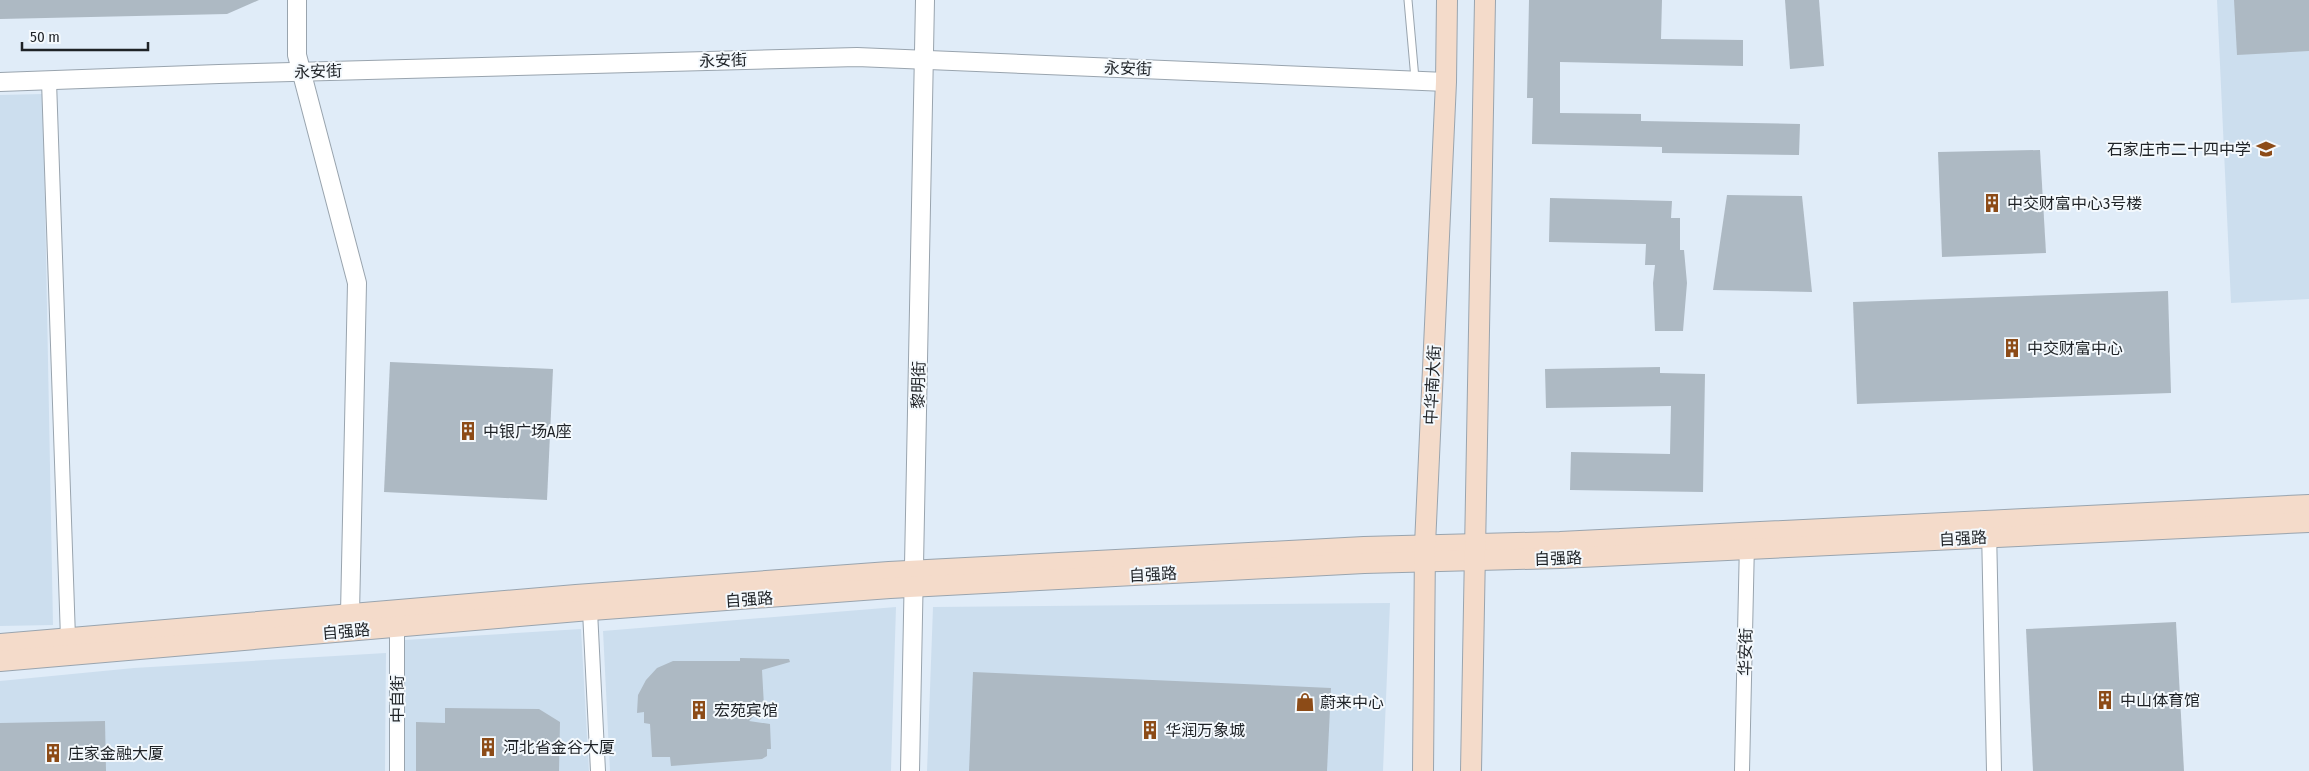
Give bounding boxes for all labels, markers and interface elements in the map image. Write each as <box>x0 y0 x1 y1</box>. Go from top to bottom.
scale bar <box>22 20 149 52</box>
text: 50 m <box>30 28 60 46</box>
street label: 永安街 <box>699 50 747 71</box>
street label: 永安街 <box>1104 58 1152 79</box>
street label: 永安街 <box>294 61 342 82</box>
school or university icon: 石家庄市二十四中学 <box>2255 138 2277 160</box>
place label: 石家庄市二十四中学 <box>2107 140 2251 159</box>
building icon: 中交财富中心3号楼 <box>1981 192 2003 214</box>
place label: 中交财富中心3号楼 <box>2007 194 2142 213</box>
building icon: 中交财富中心 <box>2001 337 2023 359</box>
place label: 中交财富中心 <box>2027 339 2123 358</box>
street label: 中华南大街 <box>1421 345 1444 425</box>
street label: 黎明街 <box>909 361 928 409</box>
building icon: 中银广场A座 <box>457 420 479 442</box>
place label: 中银广场A座 <box>483 422 571 441</box>
street label: 自强路 <box>1939 528 1987 549</box>
street label: 自强路 <box>1534 548 1582 569</box>
street label: 自强路 <box>1129 564 1177 585</box>
street label: 自强路 <box>724 588 774 611</box>
street label: 自强路 <box>321 620 371 643</box>
street label: 华安街 <box>1736 628 1755 676</box>
street label: 中自街 <box>388 675 407 723</box>
building icon: 中山体育馆 <box>2094 689 2116 711</box>
shop icon: 蔚来中心 <box>1294 691 1316 713</box>
place label: 中山体育馆 <box>2120 691 2200 710</box>
place label: 蔚来中心 <box>1320 693 1384 712</box>
building icon: 宏苑宾馆 <box>688 699 710 721</box>
place label: 宏苑宾馆 <box>714 701 778 720</box>
building icon: 华润万象城 <box>1139 719 1161 741</box>
place label: 华润万象城 <box>1165 721 1245 740</box>
building icon: 河北省金谷大厦 <box>477 736 499 758</box>
place label: 河北省金谷大厦 <box>503 738 615 757</box>
building icon: 庄家金融大厦 <box>42 742 64 764</box>
place label: 庄家金融大厦 <box>68 744 164 763</box>

